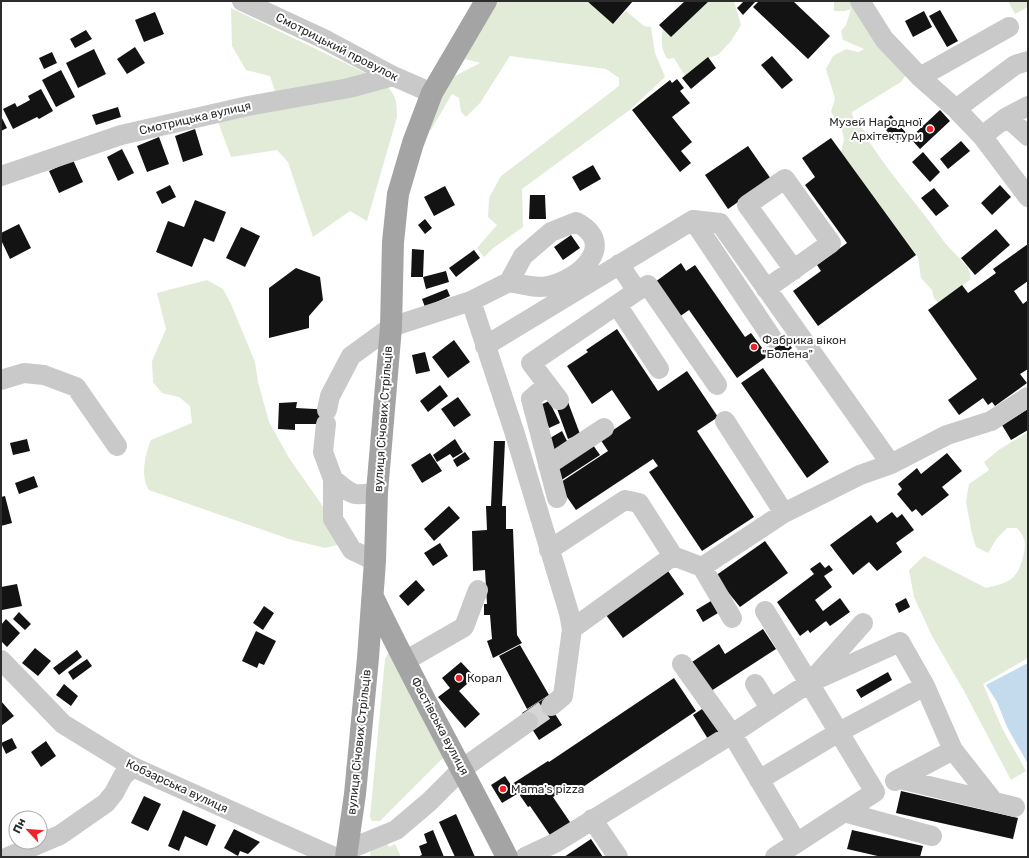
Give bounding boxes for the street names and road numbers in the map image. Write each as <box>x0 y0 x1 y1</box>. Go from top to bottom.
street label: Смотрицький провулок <box>273 10 401 84</box>
street label: Смотрицька вулиця <box>138 98 252 138</box>
street label: вулиця Січових Стрільців <box>371 345 395 492</box>
street label: вулиця Січових Стрільців <box>344 668 374 815</box>
street label: Фастівська вулиця <box>408 675 472 777</box>
street label: Кобзарська вулиця <box>124 756 230 816</box>

